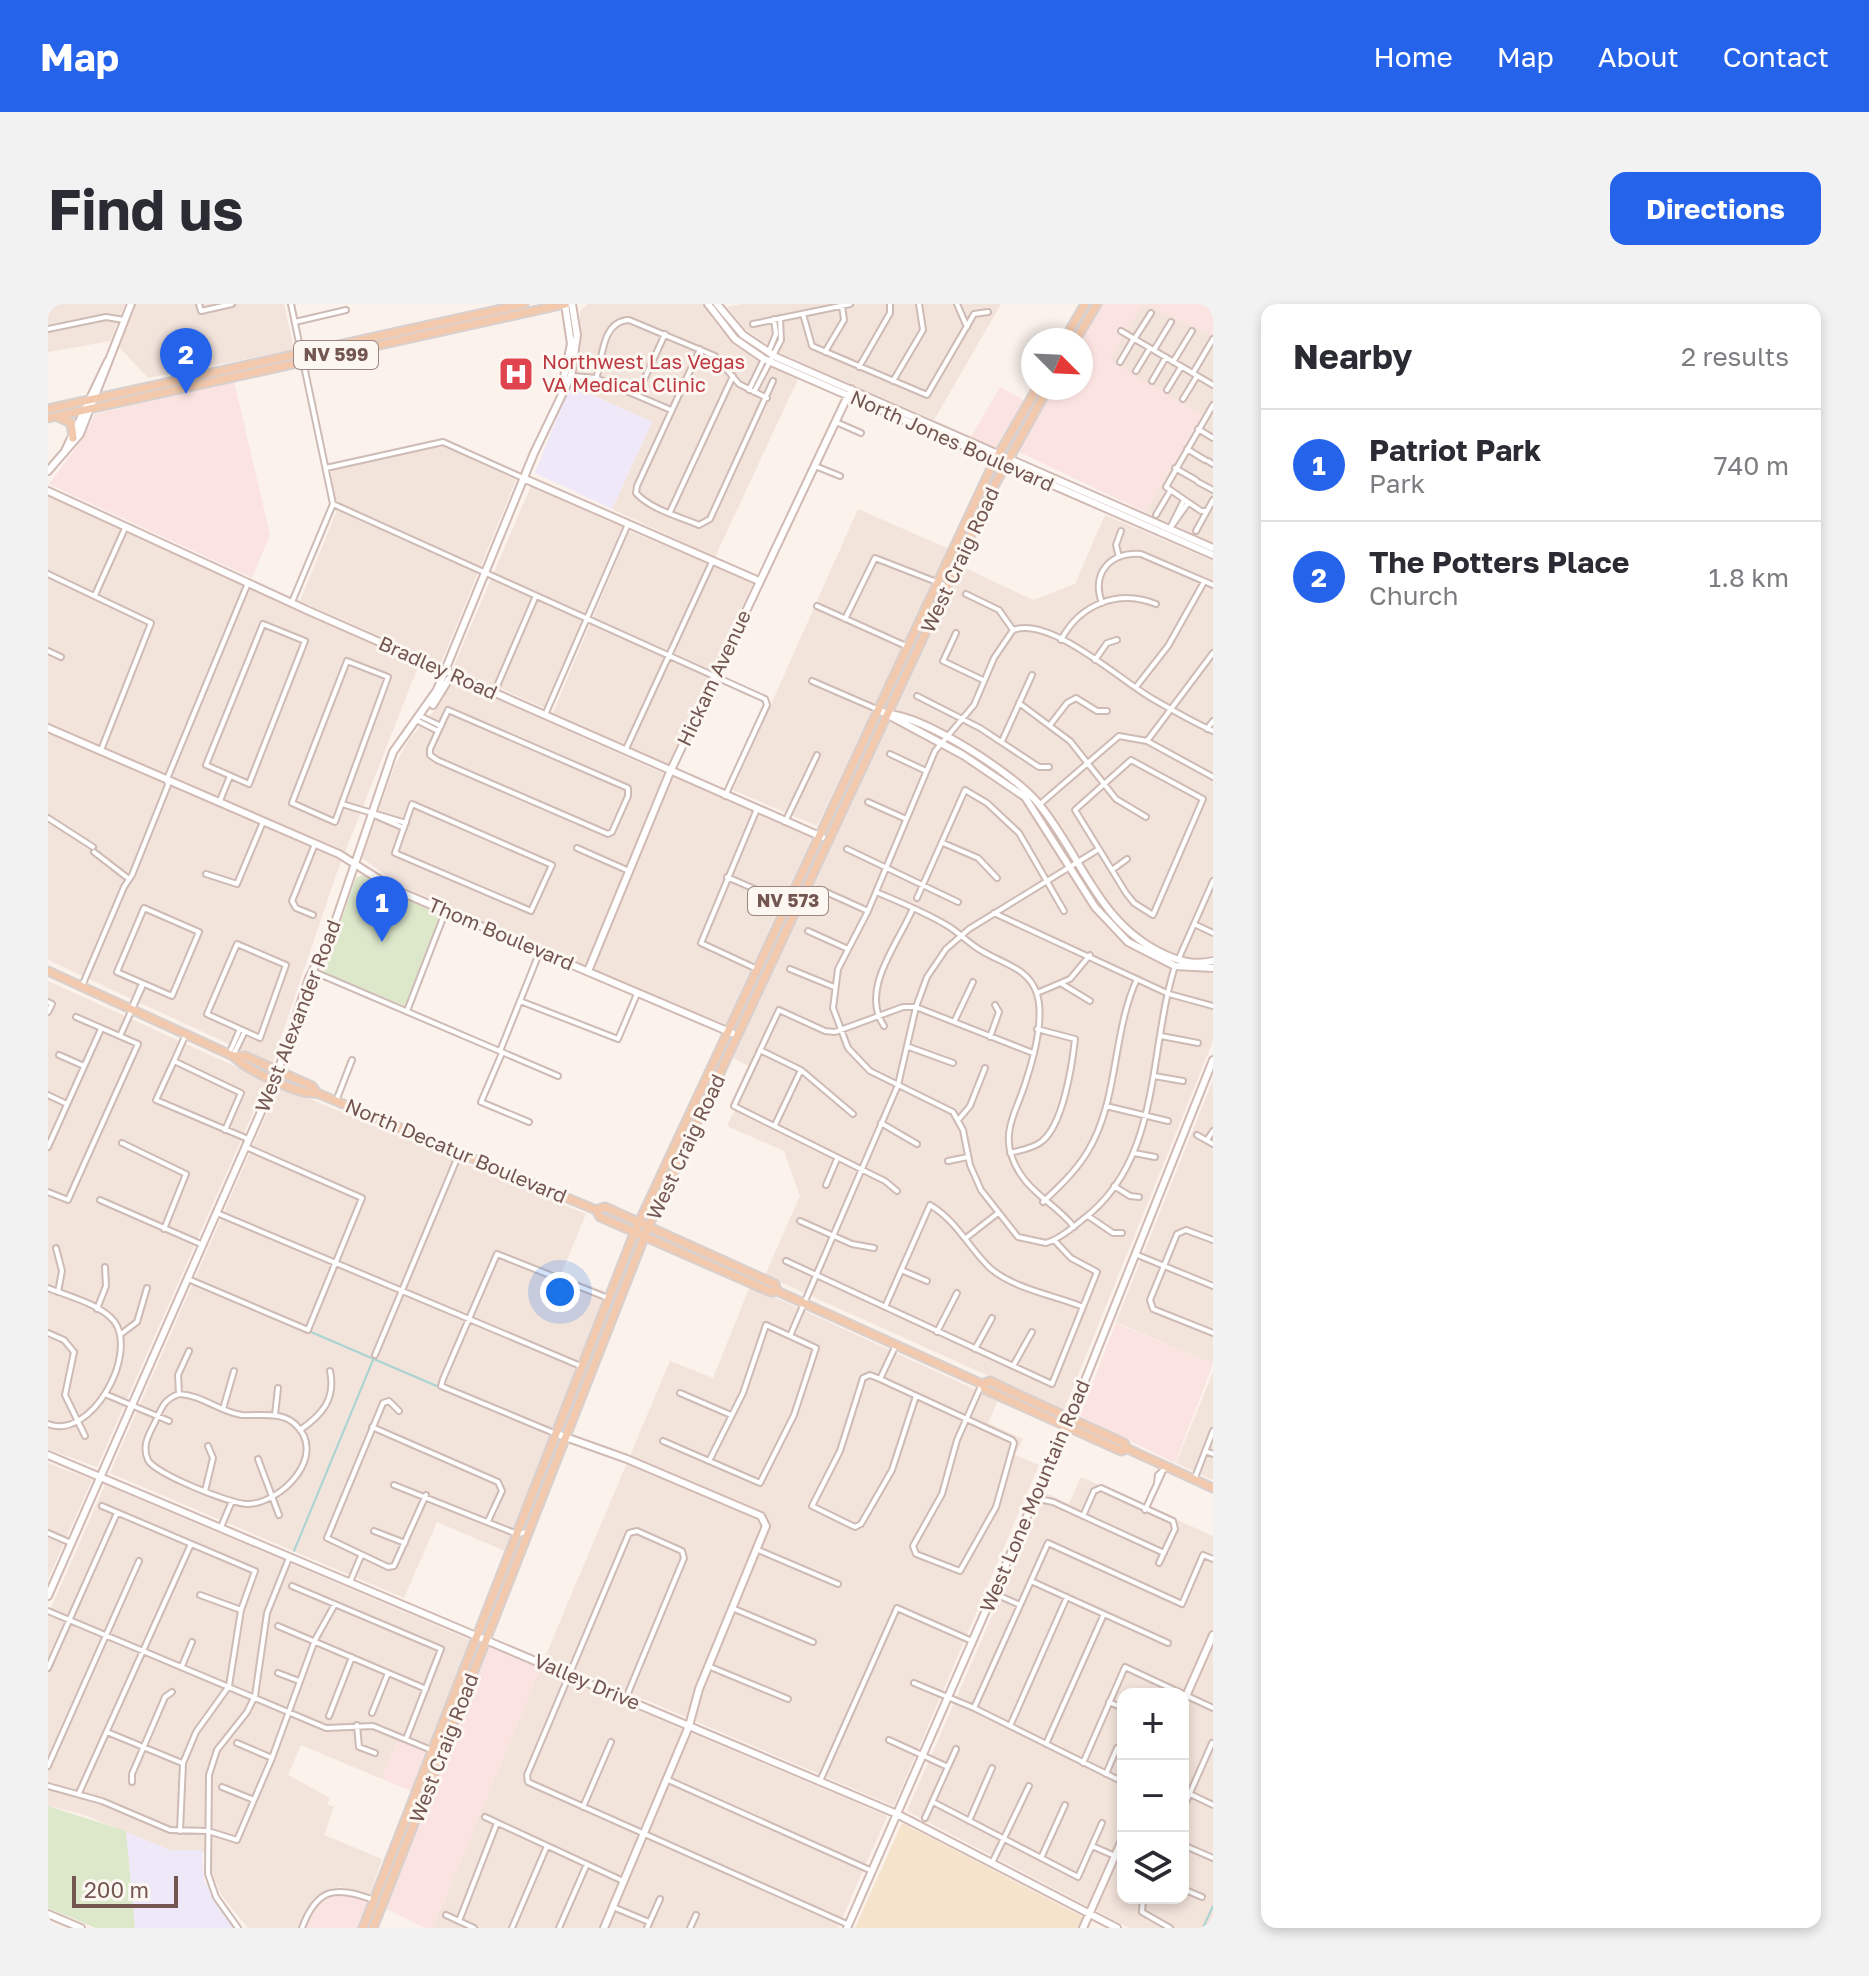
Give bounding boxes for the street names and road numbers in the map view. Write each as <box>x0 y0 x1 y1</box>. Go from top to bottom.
road number: NV 599 <box>294 341 378 369</box>
street label: North Jones Boulevard <box>847 384 1058 496</box>
street label: West Craig Road <box>915 483 1003 636</box>
street label: Hickam Avenue <box>671 606 755 749</box>
street label: Bradley Road <box>375 630 501 704</box>
road number: NV 573 <box>748 887 828 915</box>
street label: Thom Boulevard <box>425 892 578 975</box>
street label: West Alexander Road <box>249 916 345 1115</box>
street label: West Craig Road <box>641 1070 729 1223</box>
street label: North Decatur Boulevard <box>342 1093 571 1208</box>
street label: West Lone Mountain Road <box>974 1376 1094 1615</box>
street label: Valley Drive <box>531 1648 644 1714</box>
street label: West Craig Road <box>404 1670 483 1826</box>

